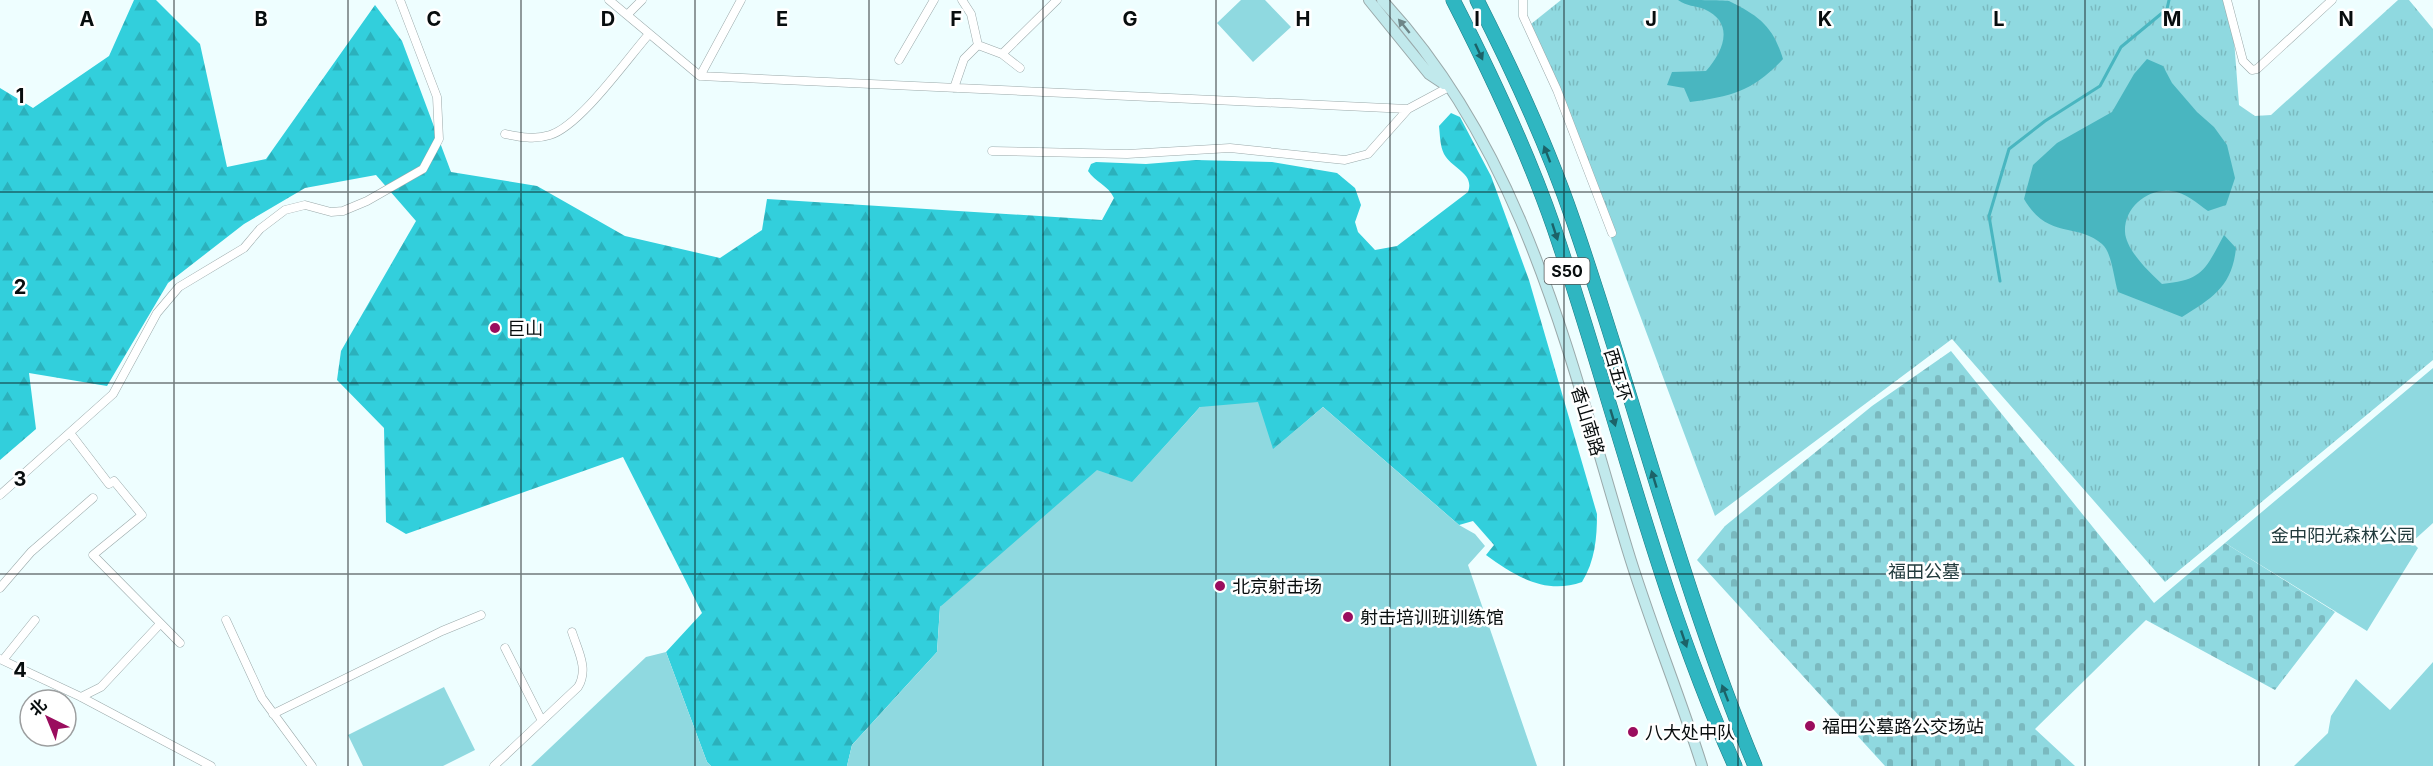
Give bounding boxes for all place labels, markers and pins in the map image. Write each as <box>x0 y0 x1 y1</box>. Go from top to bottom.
place label: 巨山 <box>507 318 543 339</box>
marker: 巨山 <box>488 321 502 335</box>
place label: 北京射击场 <box>1232 576 1322 597</box>
marker: 北京射击场 <box>1213 579 1227 593</box>
place label: 射击培训班训练馆 <box>1360 607 1504 628</box>
marker: 射击培训班训练馆 <box>1341 610 1355 624</box>
place label: 福田公墓路公交场站 <box>1822 716 1984 737</box>
marker: 福田公墓路公交场站 <box>1803 719 1817 733</box>
place label: 八大处中队 <box>1645 722 1735 743</box>
marker: 八大处中队 <box>1626 725 1640 739</box>

